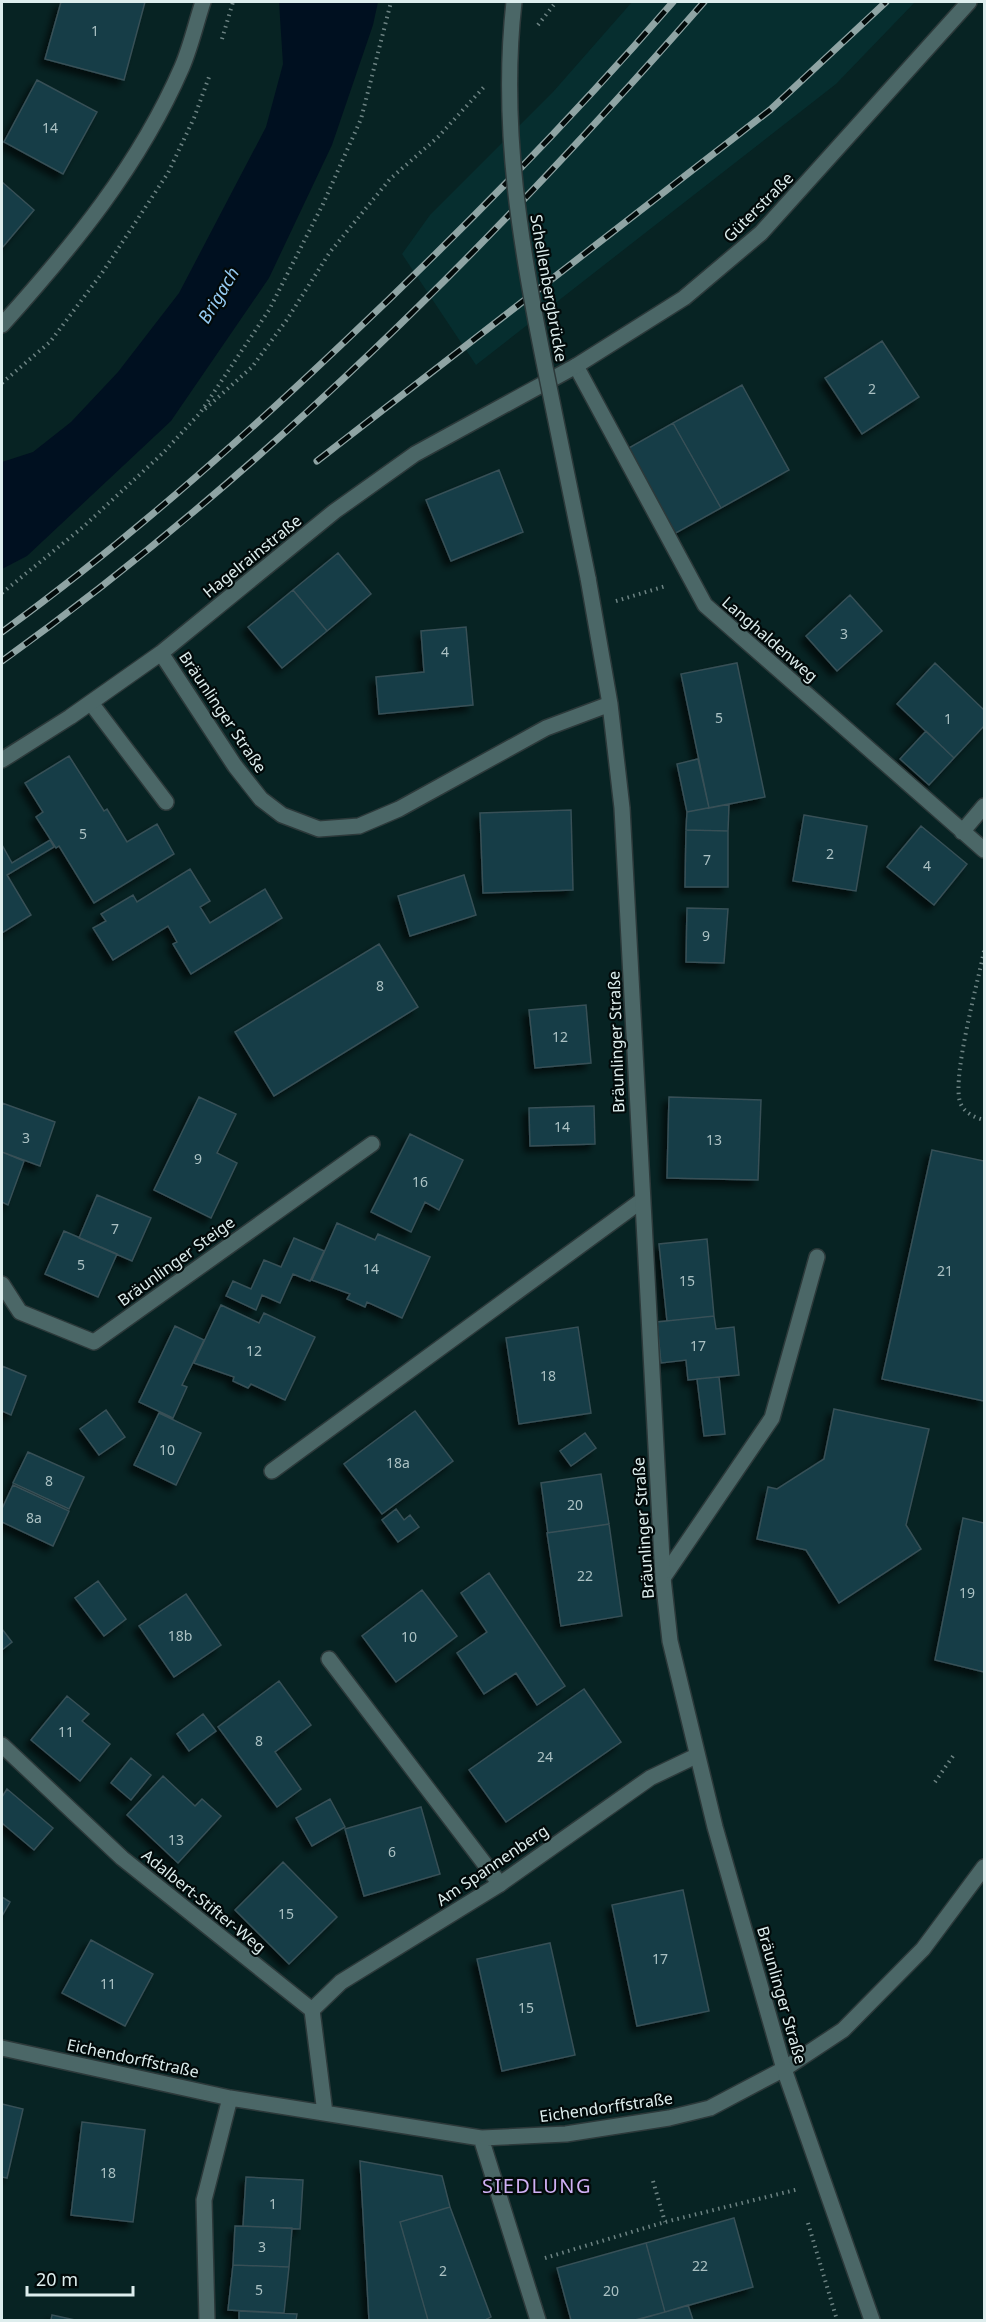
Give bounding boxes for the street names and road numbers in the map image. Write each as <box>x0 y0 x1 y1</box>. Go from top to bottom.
street label: Güterstraße <box>718 167 798 247</box>
street label: Schellenbergbrücke <box>525 213 573 363</box>
street label: Hagelrainstraße <box>198 509 306 603</box>
street label: Langhaldenweg <box>717 591 823 687</box>
street label: Bräunlinger Straße <box>174 647 272 777</box>
street label: Bräunlinger Straße <box>603 971 629 1113</box>
street label: Bräunlinger Steige <box>113 1211 239 1311</box>
street label: Bräunlinger Straße <box>627 1456 659 1600</box>
street label: Am Spannenberg <box>432 1819 552 1911</box>
street label: Adalbert-Stifter-Weg <box>137 1844 271 1958</box>
street label: Bräunlinger Straße <box>752 1924 812 2066</box>
street label: Eichendorffstraße <box>65 2033 201 2083</box>
street label: Eichendorffstraße <box>538 2087 674 2127</box>

